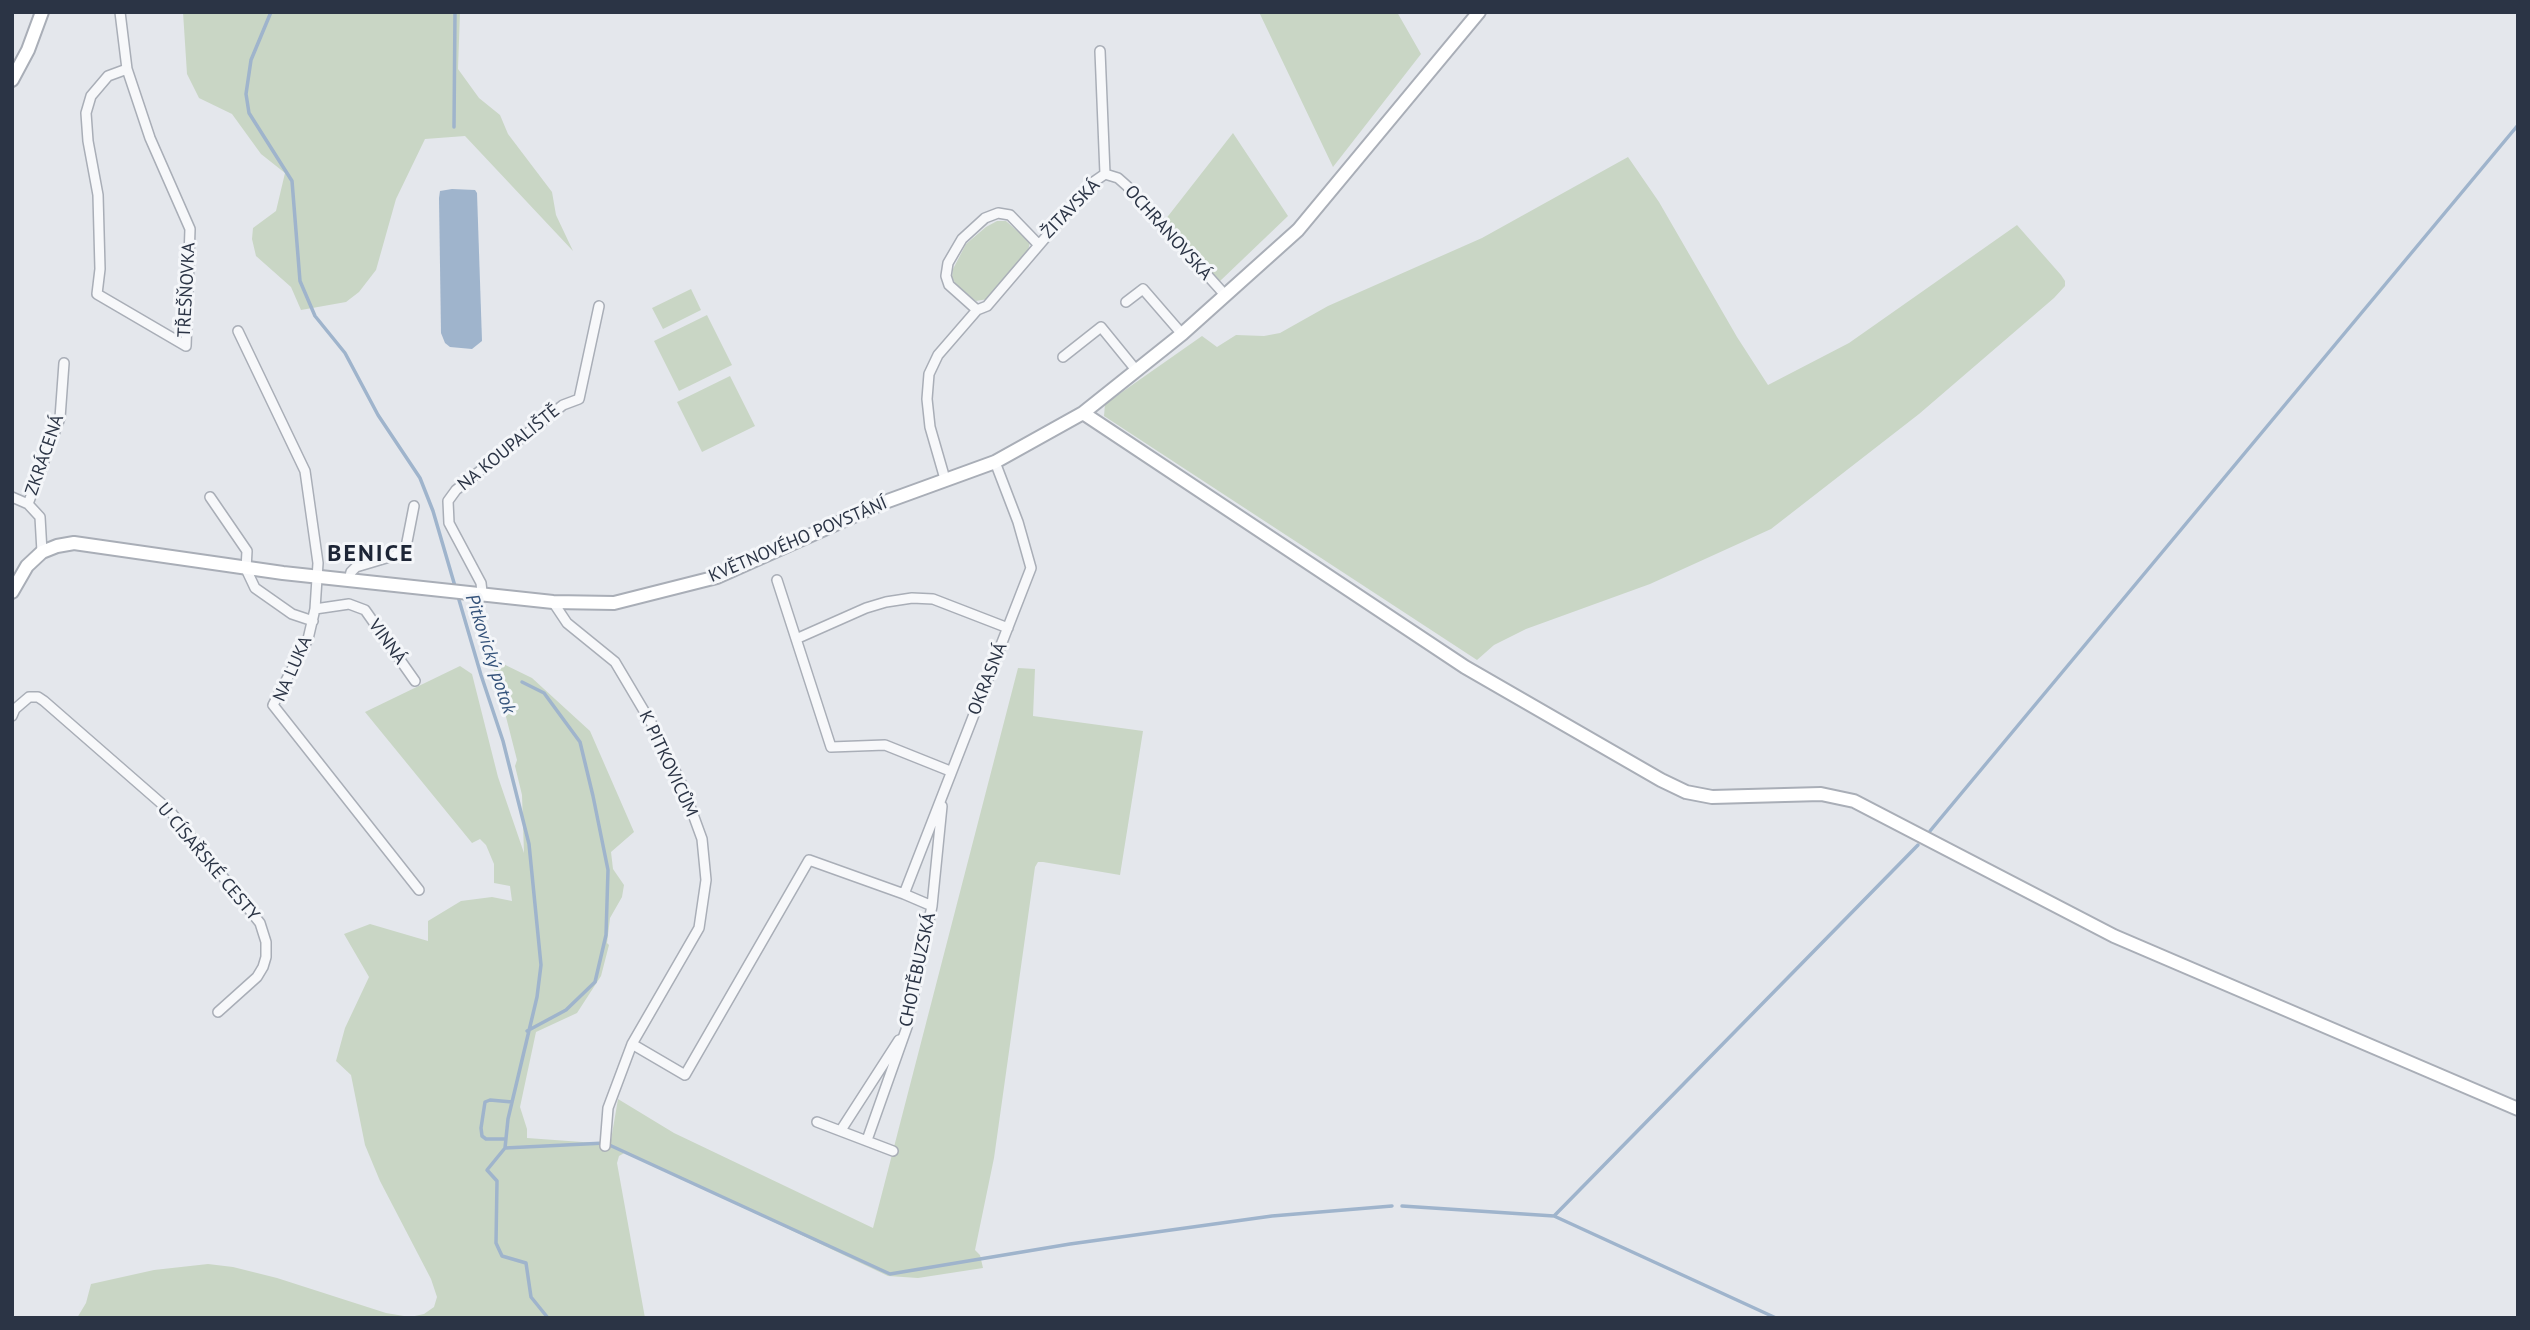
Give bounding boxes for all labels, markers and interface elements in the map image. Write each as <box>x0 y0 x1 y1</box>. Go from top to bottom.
street label: ŽITAVSKÁ <box>1037 175 1105 243</box>
street label: OCHRANOVSKÁ <box>1120 181 1216 285</box>
street label: TŘEŠŇOVKA <box>174 242 200 338</box>
street label: NA KOUPALIŠTĚ <box>454 400 564 496</box>
street label: ZKRÁCENÁ <box>21 412 69 498</box>
street label: KVĚTNOVÉHO POVSTÁNÍ <box>705 493 891 587</box>
district label: BENICE <box>328 540 414 568</box>
water label: Pitkovický potok <box>460 591 520 717</box>
street label: VINNÁ <box>364 615 410 669</box>
street label: NA LUKA <box>269 633 317 705</box>
street label: OKRASNÁ <box>964 640 1012 718</box>
street label: K PITKOVICŮM <box>634 707 702 821</box>
street label: U CÍSAŘSKÉ CESTY <box>152 799 264 925</box>
street label: CHOTĚBUZSKÁ <box>895 911 941 1029</box>

